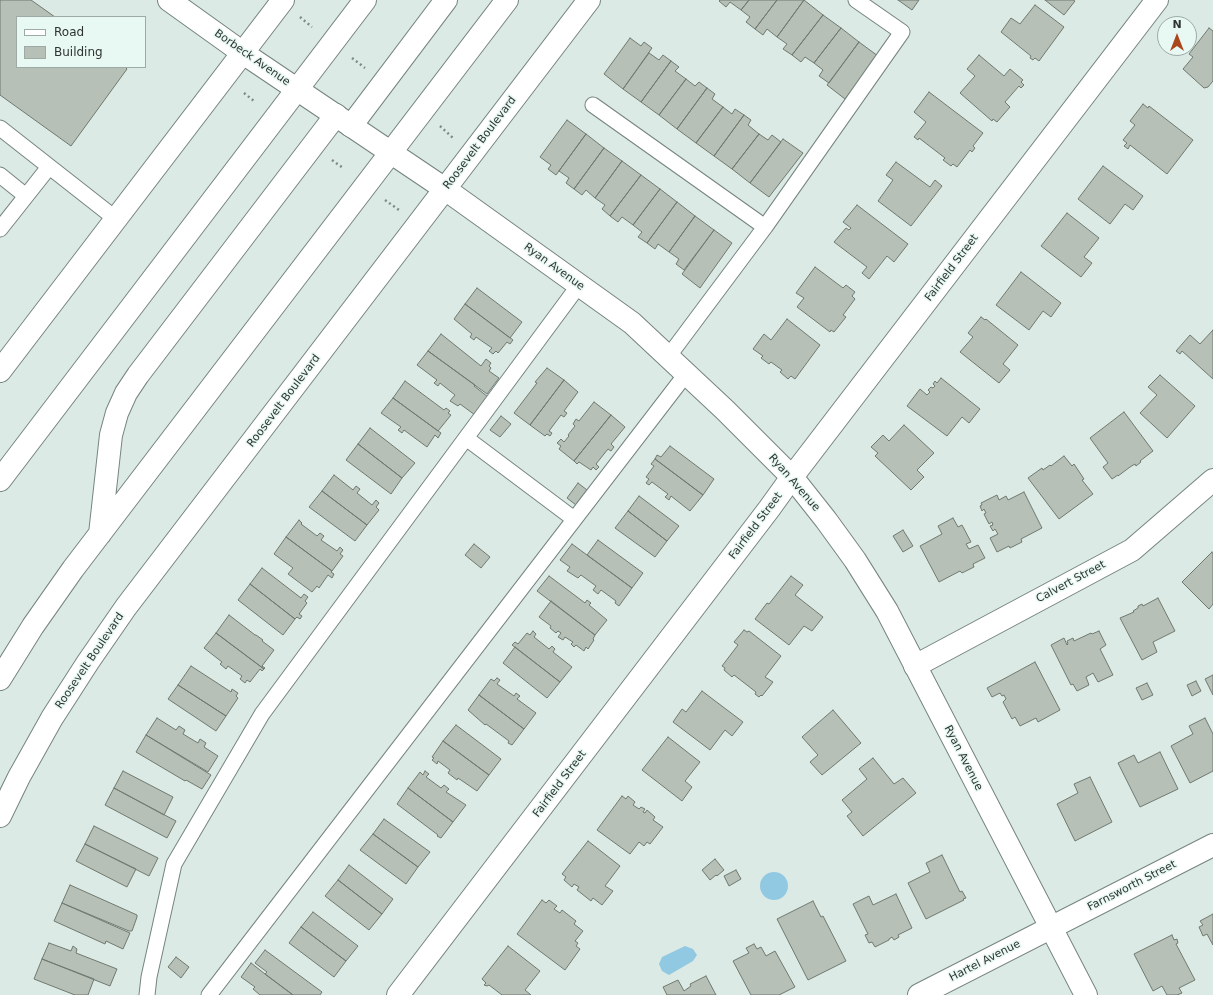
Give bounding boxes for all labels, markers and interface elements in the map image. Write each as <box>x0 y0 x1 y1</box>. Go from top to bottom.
legend <box>16 16 146 68</box>
north arrow <box>1157 16 1197 56</box>
text: N <box>1172 18 1182 31</box>
text: Road <box>54 25 84 39</box>
street label: Borbeck Avenue <box>212 27 292 89</box>
text: Building <box>54 45 103 59</box>
street label: Roosevelt Boulevard <box>441 94 519 192</box>
street label: Fairfield Street <box>923 232 981 304</box>
street label: Ryan Avenue <box>521 241 587 293</box>
street label: Roosevelt Boulevard <box>245 352 323 450</box>
street label: Ryan Avenue <box>766 452 822 514</box>
street label: Fairfield Street <box>727 490 785 562</box>
street label: Calvert Street <box>1034 558 1108 606</box>
street label: Roosevelt Boulevard <box>53 611 127 711</box>
street label: Ryan Avenue <box>941 723 985 793</box>
street label: Fairfield Street <box>531 748 589 820</box>
street label: Farnsworth Street <box>1086 858 1178 914</box>
street label: Hartel Avenue <box>947 937 1023 985</box>

